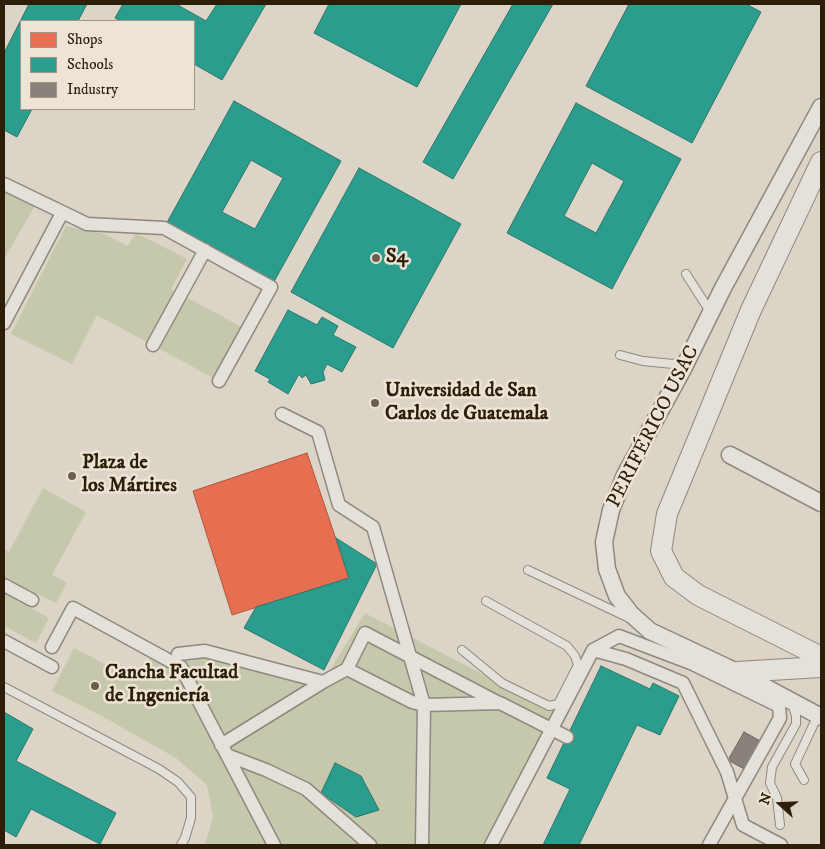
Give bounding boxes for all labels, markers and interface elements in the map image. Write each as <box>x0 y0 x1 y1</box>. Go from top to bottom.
legend <box>20 20 195 110</box>
text: Shops <box>67 30 103 49</box>
text: Schools <box>67 55 113 74</box>
text: Industry <box>67 80 118 99</box>
place label: S4 <box>386 246 408 270</box>
marker: S4 <box>370 252 382 264</box>
street label: PERIFÉRICO USAC <box>603 342 705 512</box>
place label: Universidad de San Carlos de Guatemala <box>385 380 548 427</box>
marker: Universidad de San Carlos de Guatemala <box>369 397 381 409</box>
place label: Plaza de los Mártires <box>82 452 177 499</box>
marker: Plaza de los Mártires <box>66 470 78 482</box>
place label: Cancha Facultad de Ingeniería <box>105 662 238 709</box>
marker: Cancha Facultad de Ingeniería <box>89 680 101 692</box>
north arrow <box>755 779 805 829</box>
text: N <box>755 790 776 807</box>

